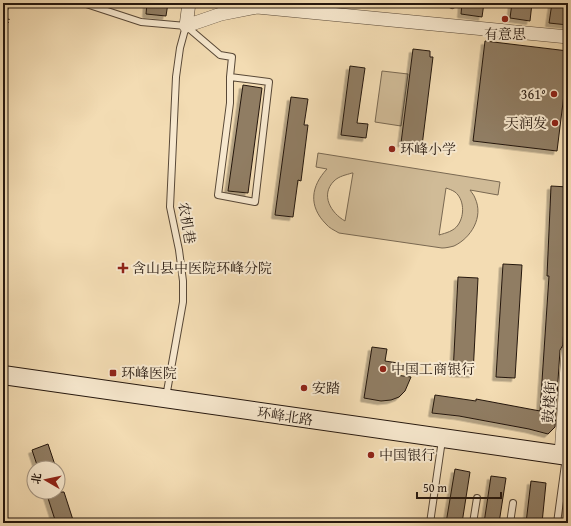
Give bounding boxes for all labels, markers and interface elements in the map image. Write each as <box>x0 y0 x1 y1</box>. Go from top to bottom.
marker: 有意思 <box>500 14 510 24</box>
place label: 有意思 <box>484 24 526 44</box>
place label: 361° <box>521 84 546 104</box>
marker: 361° <box>549 89 559 99</box>
place label: 天润发 <box>505 113 547 133</box>
marker: 天润发 <box>550 118 560 128</box>
place label: 环峰小学 <box>400 139 456 159</box>
marker: 环峰小学 <box>387 144 397 154</box>
street label: 农机巷 <box>174 201 200 245</box>
place label: 含山县中医院环峰分院 <box>132 258 272 278</box>
marker: 含山县中医院环峰分院 <box>117 262 129 274</box>
place label: 中国工商银行 <box>391 359 475 379</box>
place label: 环峰医院 <box>121 363 177 383</box>
marker: 中国工商银行 <box>378 364 388 374</box>
marker: 环峰医院 <box>108 368 118 378</box>
place label: 安踏 <box>312 378 340 398</box>
street label: 鼓楼街 <box>538 380 560 424</box>
marker: 安踏 <box>299 383 309 393</box>
street label: 环峰北路 <box>256 402 314 430</box>
place label: 中国银行 <box>379 445 435 465</box>
marker: 中国银行 <box>366 450 376 460</box>
north arrow <box>26 460 66 500</box>
text: 北 <box>27 472 45 485</box>
scale bar <box>417 474 501 500</box>
text: 50 m <box>423 479 447 496</box>

